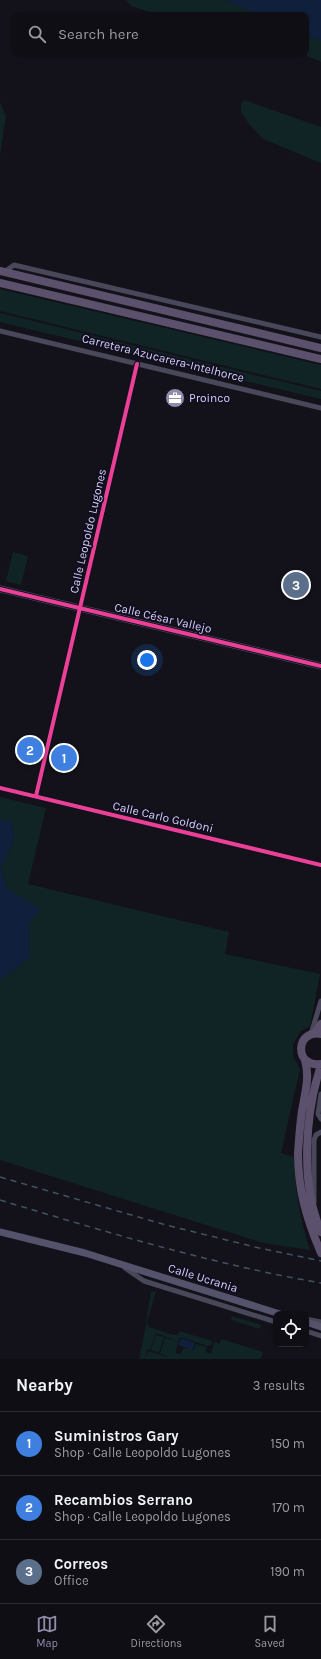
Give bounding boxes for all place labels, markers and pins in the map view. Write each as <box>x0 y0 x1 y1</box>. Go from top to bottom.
office icon: Proinco <box>164 387 186 409</box>
place label: Proinco <box>189 391 230 405</box>
pin: 3 <box>283 570 309 600</box>
pin: 2 <box>17 735 43 765</box>
pin: 1 <box>51 743 77 773</box>

